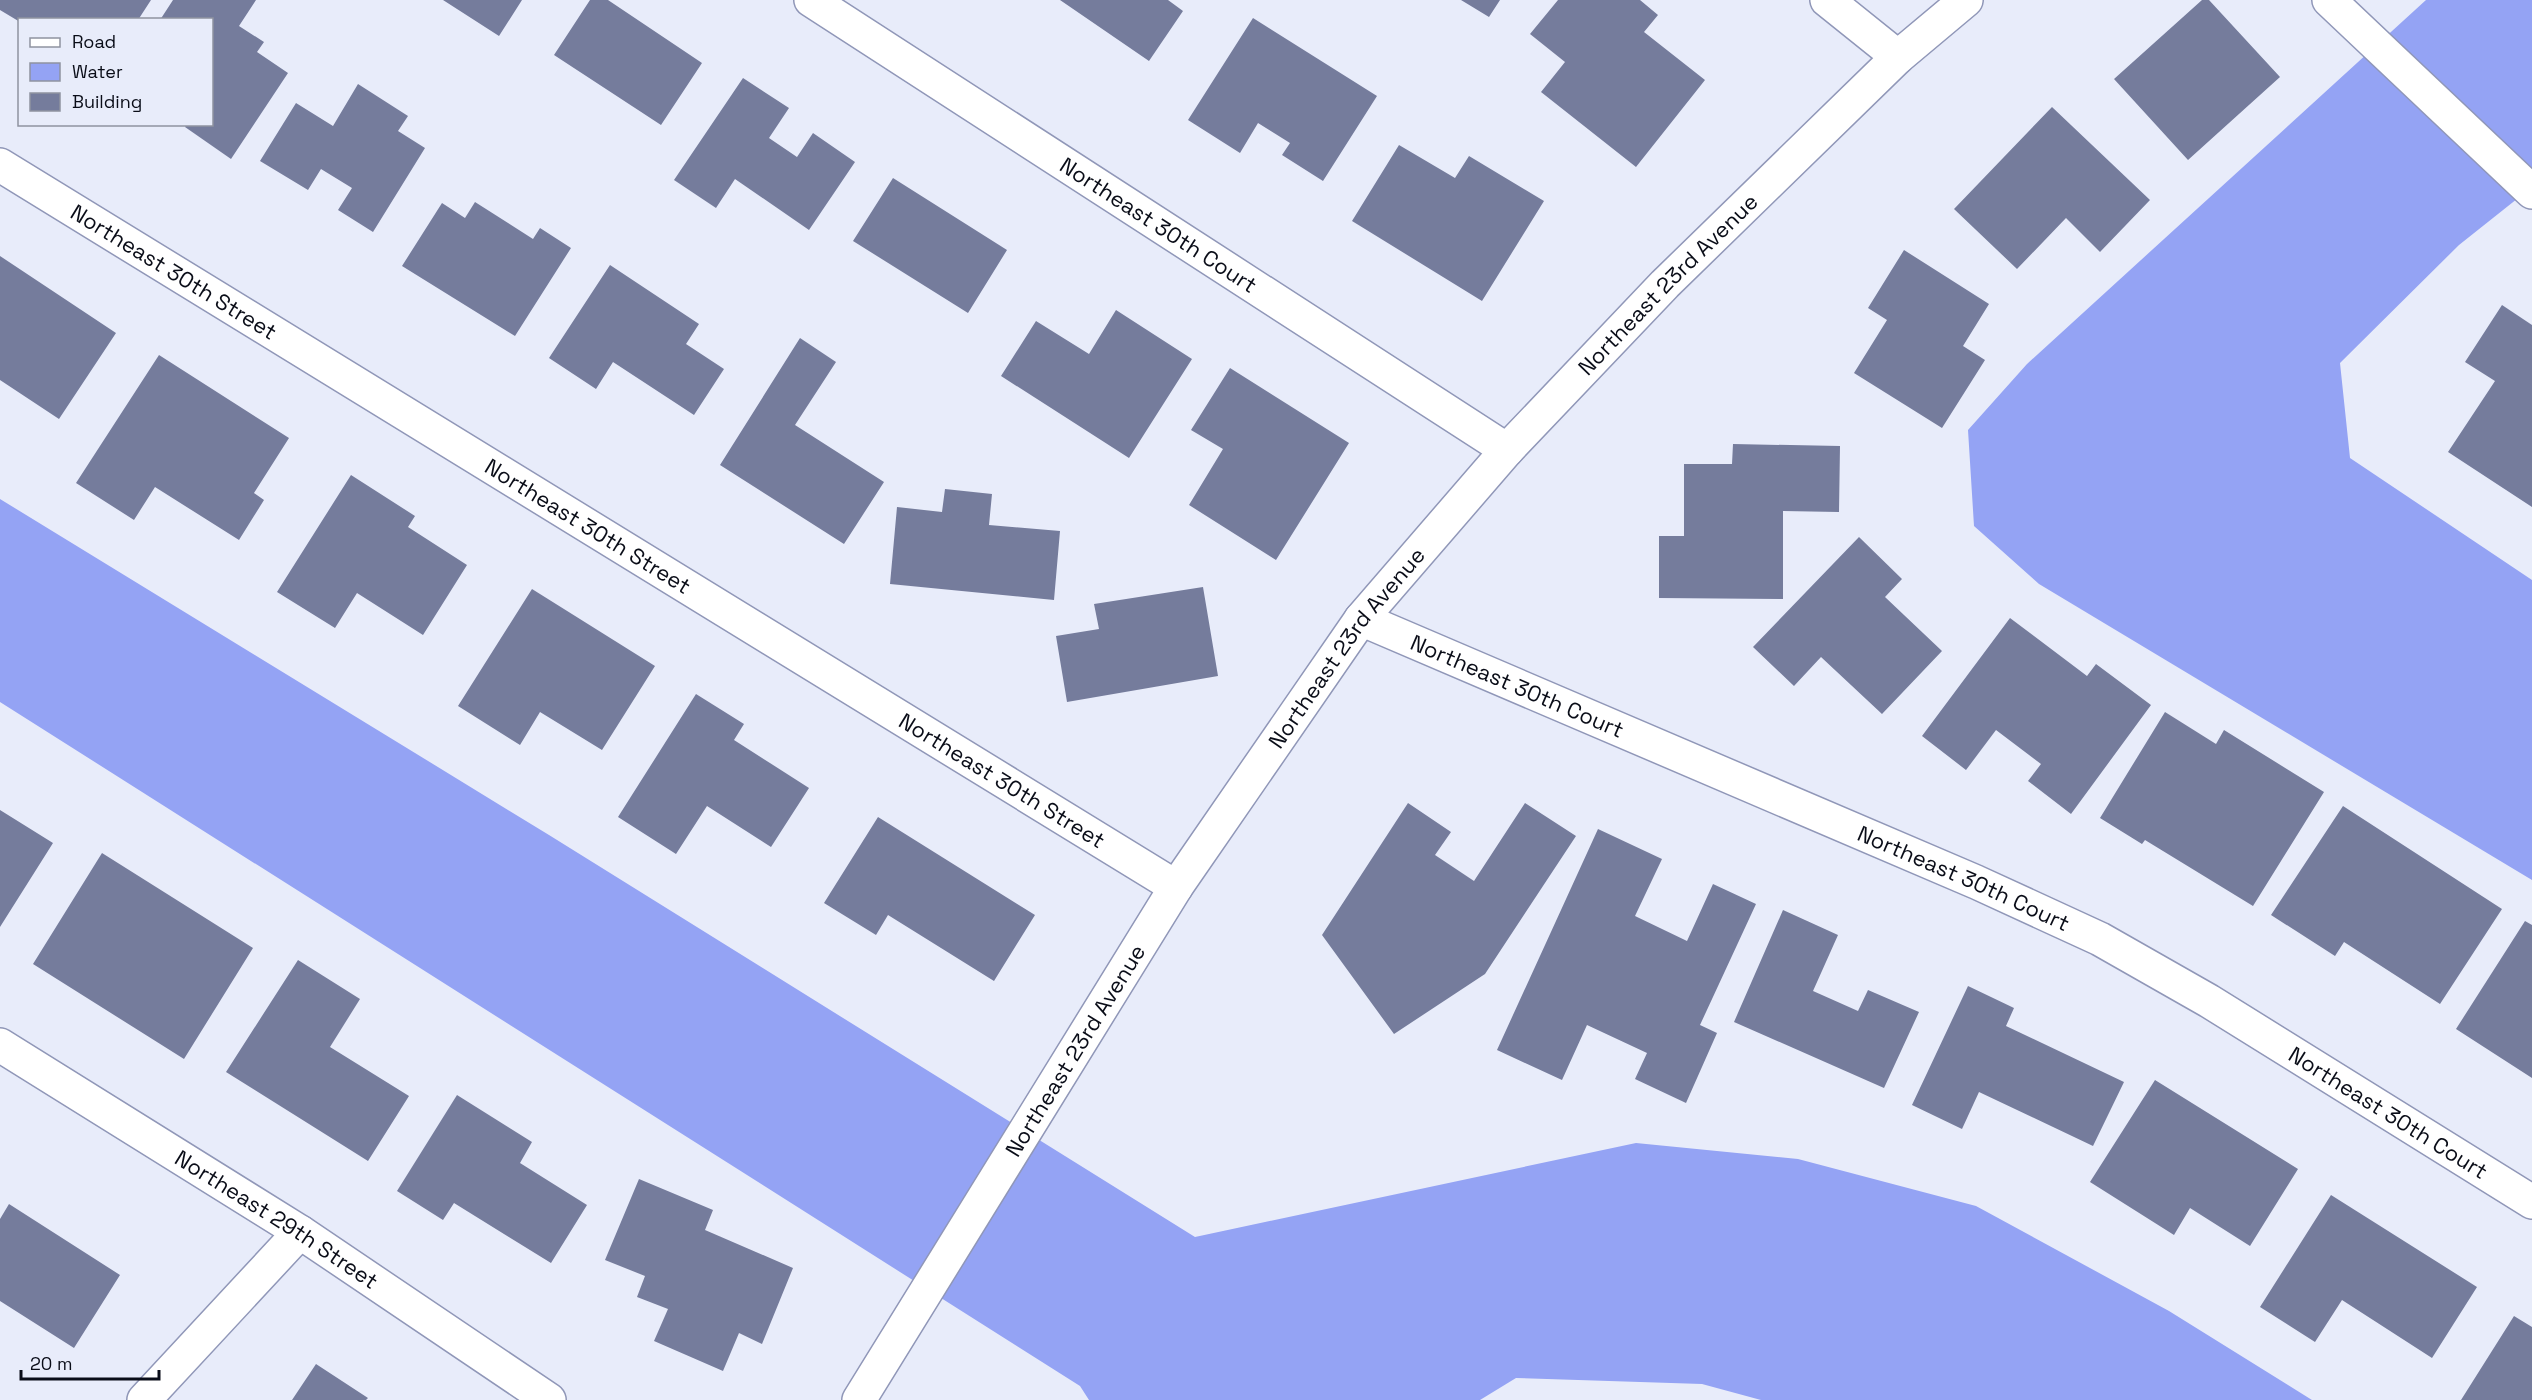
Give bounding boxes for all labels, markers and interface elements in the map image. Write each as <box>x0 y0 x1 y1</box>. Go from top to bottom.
legend <box>18 18 213 126</box>
text: Road <box>72 30 116 53</box>
text: Water <box>72 60 123 83</box>
text: Building <box>72 90 142 113</box>
street label: Northeast 30th Court <box>1055 151 1262 299</box>
street label: Northeast 23rd Avenue <box>1572 187 1764 381</box>
street label: Northeast 30th Street <box>66 198 282 346</box>
street label: Northeast 30th Street <box>480 452 696 600</box>
street label: Northeast 23rd Avenue <box>1262 541 1431 754</box>
street label: Northeast 30th Court <box>1406 628 1628 744</box>
street label: Northeast 30th Street <box>894 706 1110 854</box>
street label: Northeast 30th Court <box>1853 819 2074 937</box>
street label: Northeast 23rd Avenue <box>999 939 1151 1162</box>
street label: Northeast 30th Court <box>2284 1040 2493 1185</box>
street label: Northeast 29th Street <box>170 1144 384 1295</box>
scale bar <box>21 1343 159 1381</box>
text: 20 m <box>30 1352 73 1375</box>

